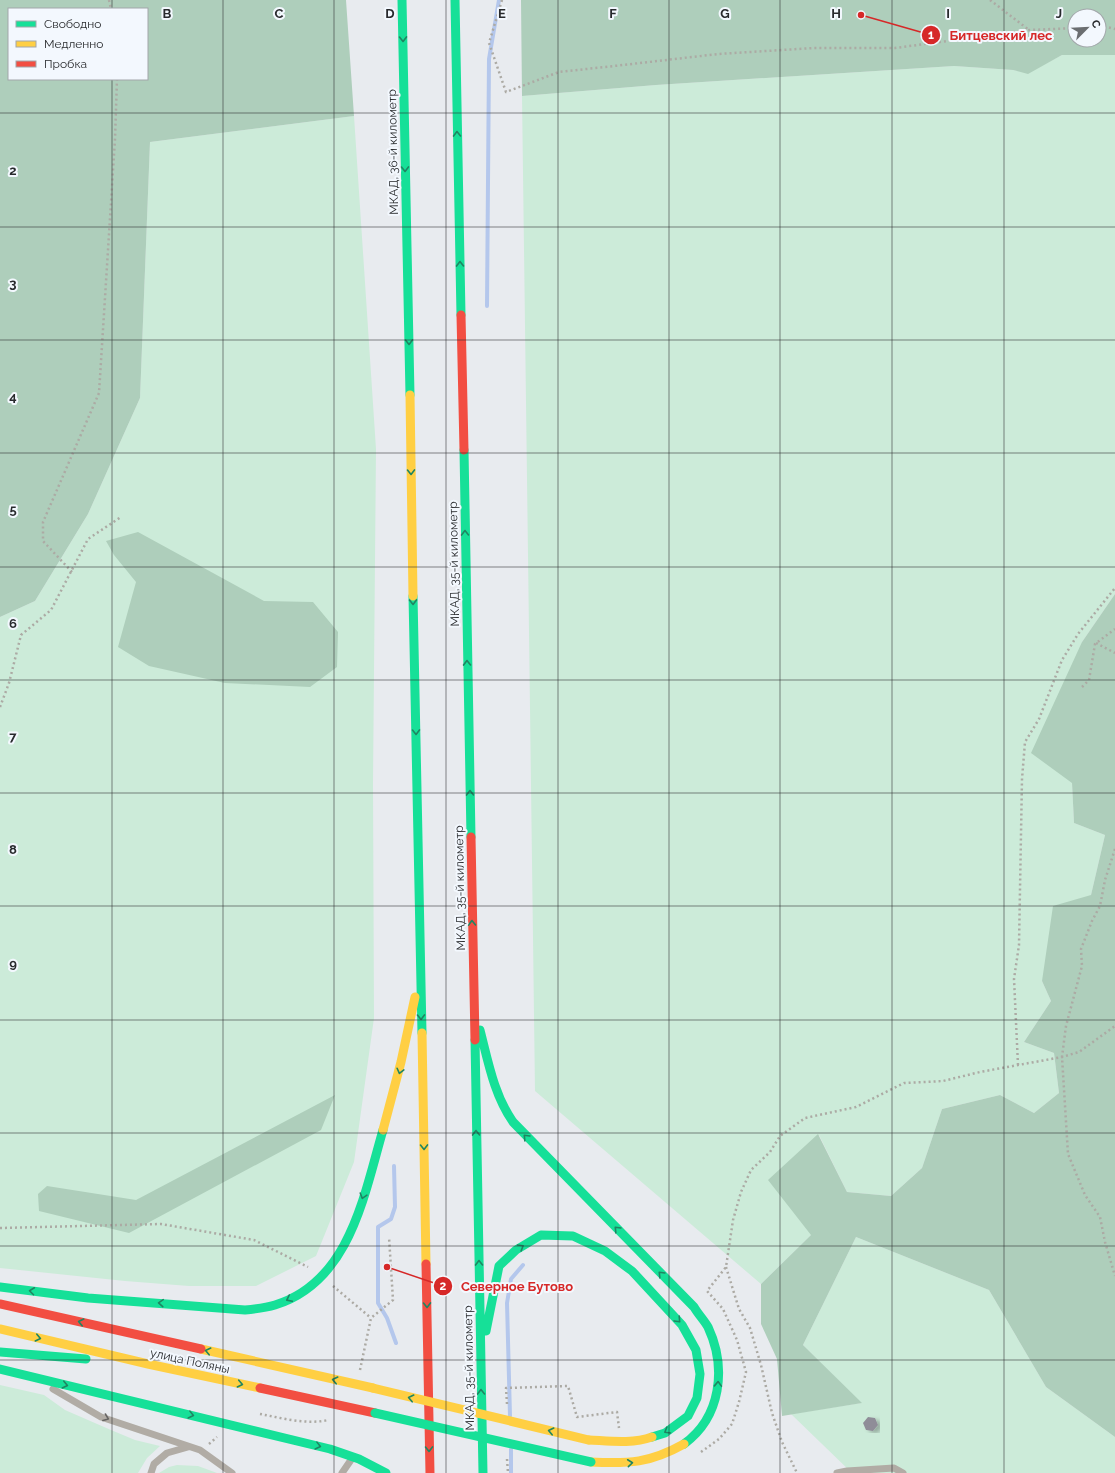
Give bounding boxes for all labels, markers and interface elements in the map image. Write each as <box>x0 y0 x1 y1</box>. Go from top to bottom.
text: B <box>163 6 172 21</box>
text: C <box>275 6 284 21</box>
text: D <box>385 6 395 21</box>
text: E <box>498 6 506 21</box>
text: F <box>609 6 617 21</box>
text: G <box>720 6 730 21</box>
text: H <box>831 6 841 21</box>
text: I <box>946 6 950 21</box>
text: J <box>1056 6 1062 21</box>
legend <box>8 8 148 80</box>
north arrow <box>1067 8 1107 48</box>
text: Свободно <box>44 17 101 31</box>
text: С <box>1088 18 1103 31</box>
callout: Битцевский лес <box>921 23 1060 48</box>
text: 1 <box>928 28 934 42</box>
text: Битцевский лес <box>950 28 1053 43</box>
one-way arrow <box>399 36 407 42</box>
text: Медленно <box>44 37 103 51</box>
text: Пробка <box>44 57 87 71</box>
street label: МКАД, 36-й километр <box>385 89 401 215</box>
one-way arrow <box>453 131 462 137</box>
text: 2 <box>9 163 17 178</box>
one-way arrow <box>401 166 410 172</box>
one-way arrow <box>456 261 464 267</box>
text: 3 <box>9 276 17 291</box>
one-way arrow <box>404 339 413 345</box>
text: 4 <box>9 389 17 404</box>
one-way arrow <box>407 469 415 475</box>
street label: МКАД, 35-й километр <box>446 501 462 627</box>
text: 5 <box>9 502 17 517</box>
one-way arrow <box>461 530 469 536</box>
one-way arrow <box>409 599 418 605</box>
text: 6 <box>9 616 17 631</box>
one-way arrow <box>463 660 472 666</box>
text: 7 <box>9 729 17 744</box>
one-way arrow <box>412 729 420 735</box>
one-way arrow <box>466 790 474 796</box>
street label: МКАД, 35-й километр <box>452 825 468 951</box>
text: 8 <box>9 842 17 857</box>
one-way arrow <box>468 920 477 926</box>
text: 9 <box>9 956 17 971</box>
one-way arrow <box>417 1014 425 1020</box>
one-way arrow <box>396 1067 405 1074</box>
one-way arrow <box>472 1130 480 1136</box>
one-way arrow <box>523 1134 531 1142</box>
one-way arrow <box>420 1144 428 1150</box>
one-way arrow <box>359 1192 368 1199</box>
one-way arrow <box>614 1226 622 1234</box>
one-way arrow <box>517 1244 524 1251</box>
one-way arrow <box>475 1260 483 1266</box>
one-way arrow <box>658 1271 666 1279</box>
callout: Северное Бутово <box>433 1273 581 1298</box>
text: 2 <box>440 1279 447 1293</box>
text: Северное Бутово <box>461 1279 573 1294</box>
one-way arrow <box>29 1287 35 1296</box>
one-way arrow <box>286 1294 294 1302</box>
one-way arrow <box>158 1299 164 1308</box>
one-way arrow <box>423 1302 431 1308</box>
street label: МКАД, 35-й километр <box>461 1305 477 1431</box>
one-way arrow <box>673 1315 681 1323</box>
one-way arrow <box>78 1319 84 1327</box>
one-way arrow <box>35 1333 41 1341</box>
street label: улица Поляны <box>149 1346 231 1376</box>
one-way arrow <box>205 1348 211 1356</box>
one-way arrow <box>331 1376 338 1384</box>
one-way arrow <box>237 1379 244 1387</box>
one-way arrow <box>62 1380 68 1388</box>
one-way arrow <box>714 1381 722 1387</box>
one-way arrow <box>477 1389 485 1395</box>
one-way arrow <box>408 1394 415 1402</box>
one-way arrow <box>188 1410 195 1419</box>
one-way arrow <box>102 1414 109 1422</box>
one-way arrow <box>664 1426 671 1433</box>
one-way arrow <box>548 1427 555 1436</box>
one-way arrow <box>314 1442 321 1450</box>
one-way arrow <box>425 1446 434 1452</box>
one-way arrow <box>627 1459 633 1468</box>

